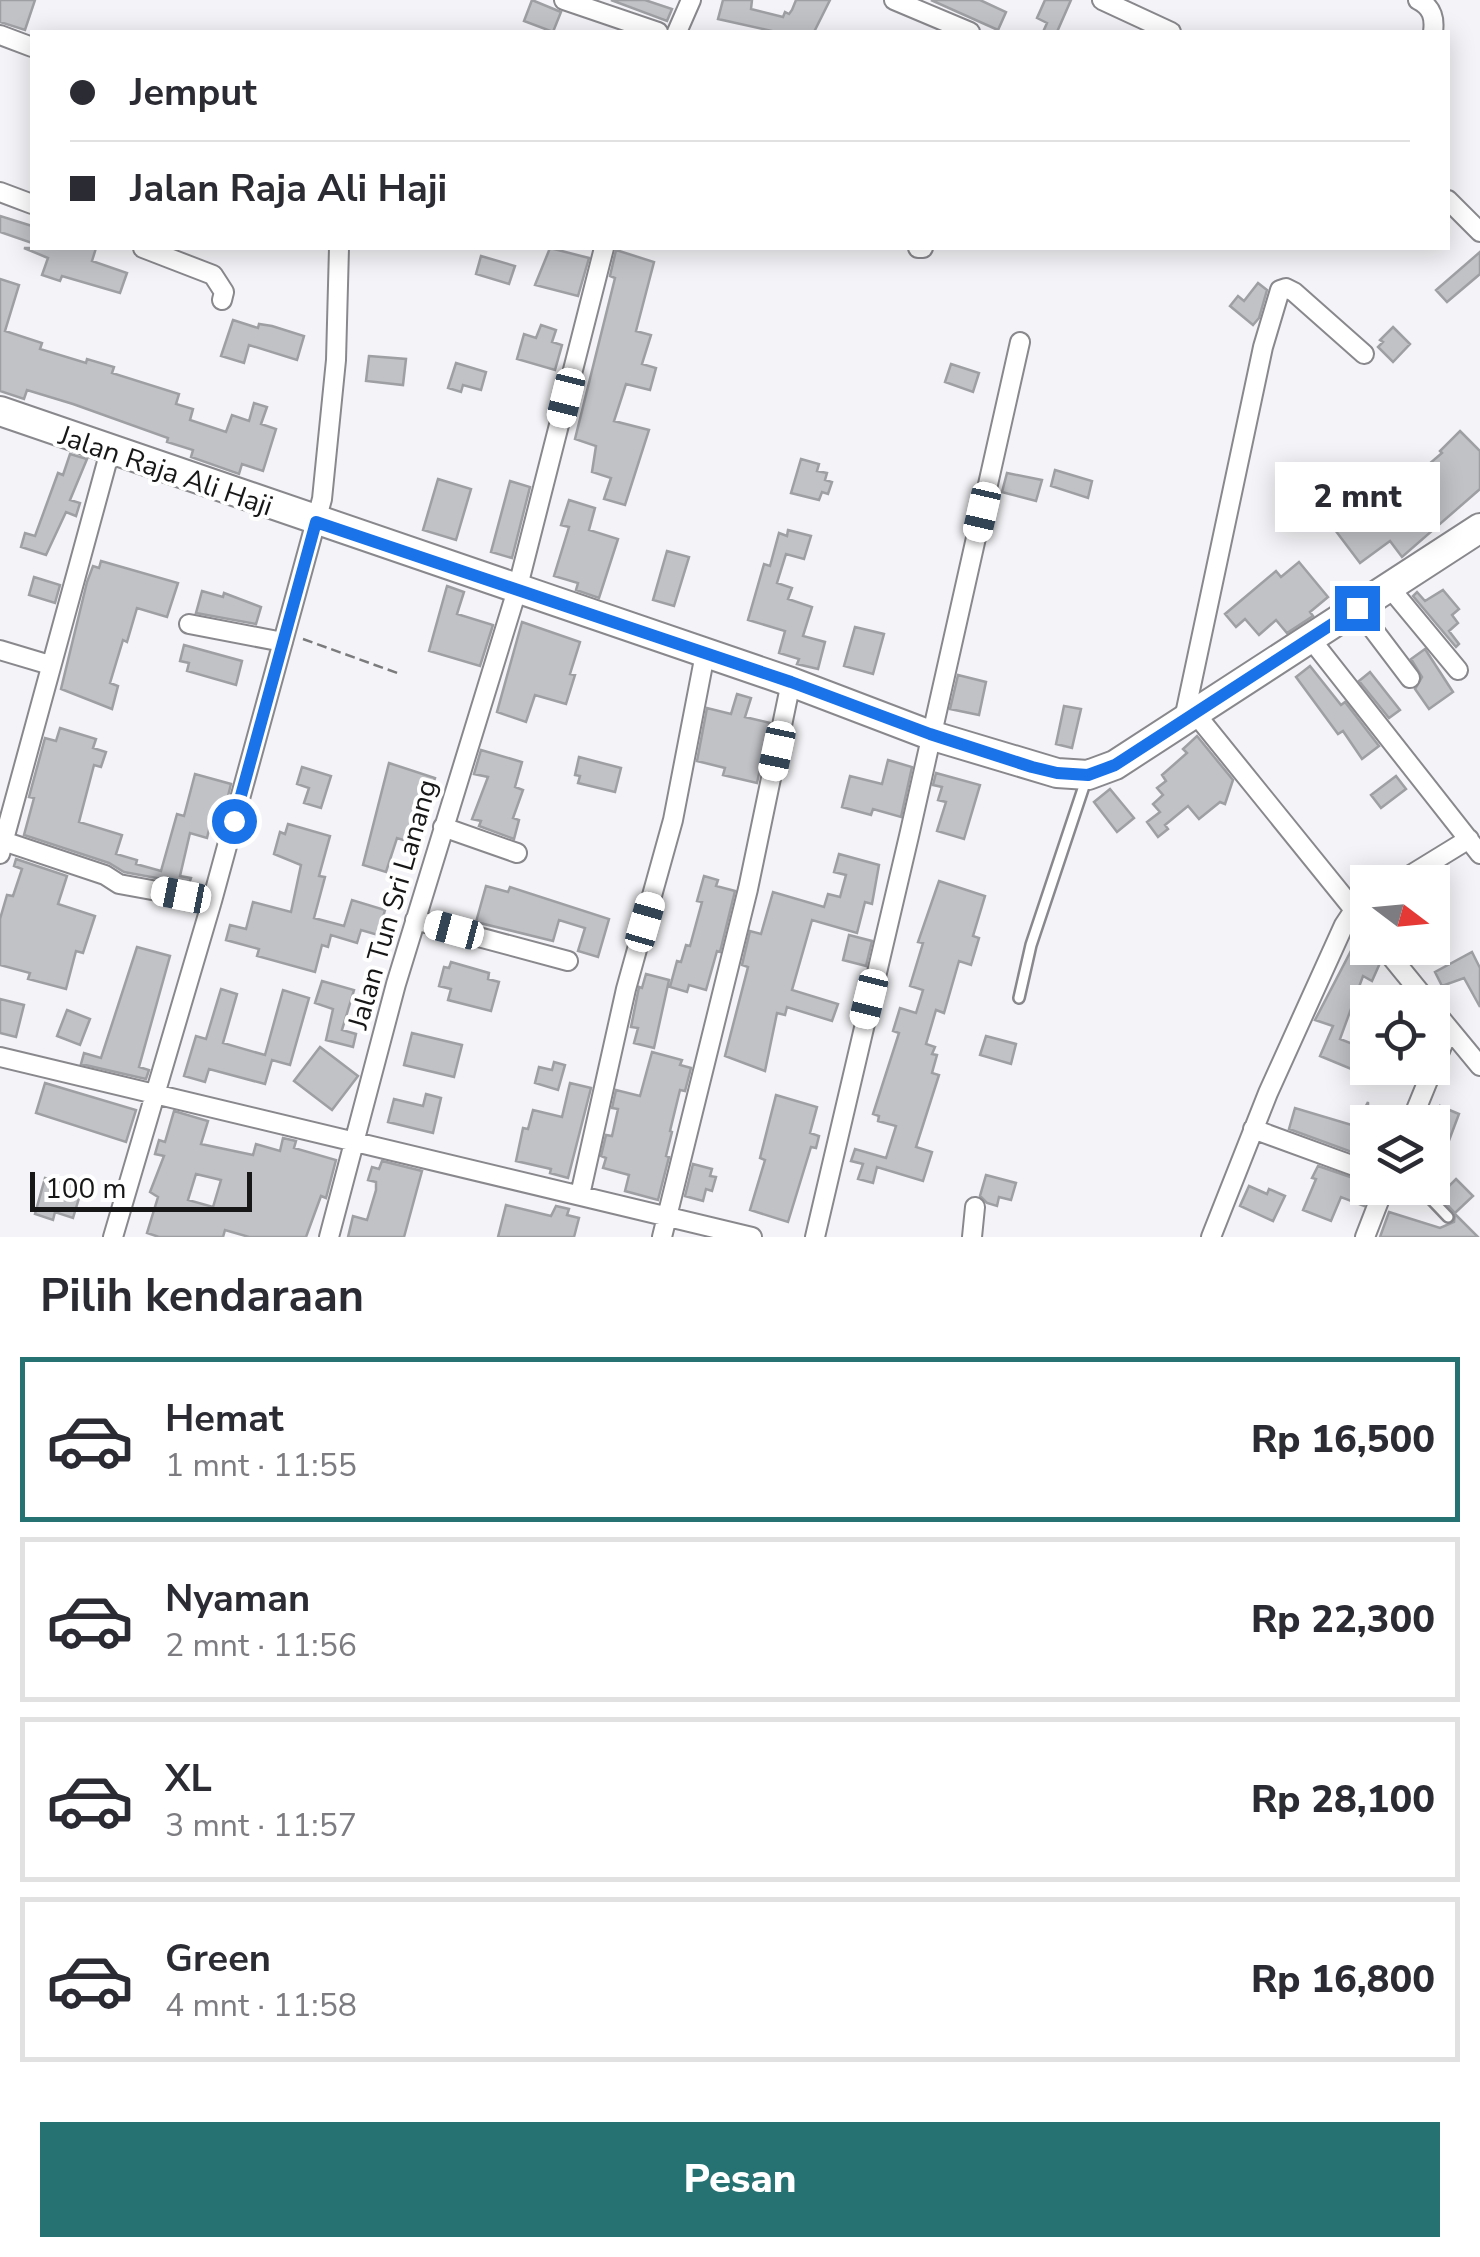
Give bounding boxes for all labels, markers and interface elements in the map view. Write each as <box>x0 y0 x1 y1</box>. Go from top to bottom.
text: Jemput <box>130 67 257 118</box>
text: Jalan Raja Ali Haji <box>130 163 447 214</box>
car <box>544 365 588 431</box>
street label: Jalan Raja Ali Haji <box>53 416 278 525</box>
callout: 2 mnt <box>1274 463 1440 533</box>
text: 2 mnt <box>1313 475 1402 518</box>
car <box>961 479 1003 545</box>
route end <box>1335 586 1380 631</box>
car <box>756 719 798 783</box>
street label: Jalan Tun Sri Lanang <box>339 775 447 1034</box>
route start <box>212 799 257 844</box>
north arrow <box>1350 865 1450 965</box>
map controls <box>1350 865 1450 1205</box>
car <box>149 875 213 915</box>
car <box>622 889 668 955</box>
car <box>421 908 487 952</box>
car <box>847 966 891 1032</box>
button: locate <box>1350 985 1450 1085</box>
button: layers <box>1350 1105 1450 1205</box>
scale bar <box>30 1167 252 1212</box>
text: 100 m <box>45 1170 127 1208</box>
text: Pilih kendaraan <box>40 1266 364 1327</box>
text: Hemat <box>165 1393 284 1444</box>
icon: car <box>45 1395 135 1485</box>
text: Rp 16,500 <box>1251 1414 1435 1465</box>
text: 1 mnt · 11:55 <box>165 1444 357 1487</box>
text: Nyaman <box>165 1573 310 1624</box>
icon: car <box>45 1575 135 1665</box>
text: Rp 22,300 <box>1251 1594 1435 1645</box>
text: 2 mnt · 11:56 <box>165 1624 357 1667</box>
text: XL <box>165 1753 212 1804</box>
icon: car <box>45 1755 135 1845</box>
text: Rp 28,100 <box>1251 1774 1435 1825</box>
text: 3 mnt · 11:57 <box>165 1804 357 1847</box>
text: Green <box>165 1933 271 1984</box>
icon: car <box>45 1935 135 2025</box>
text: Rp 16,800 <box>1251 1954 1435 2005</box>
text: 4 mnt · 11:58 <box>165 1984 357 2027</box>
button: Pesan <box>40 2122 1440 2237</box>

